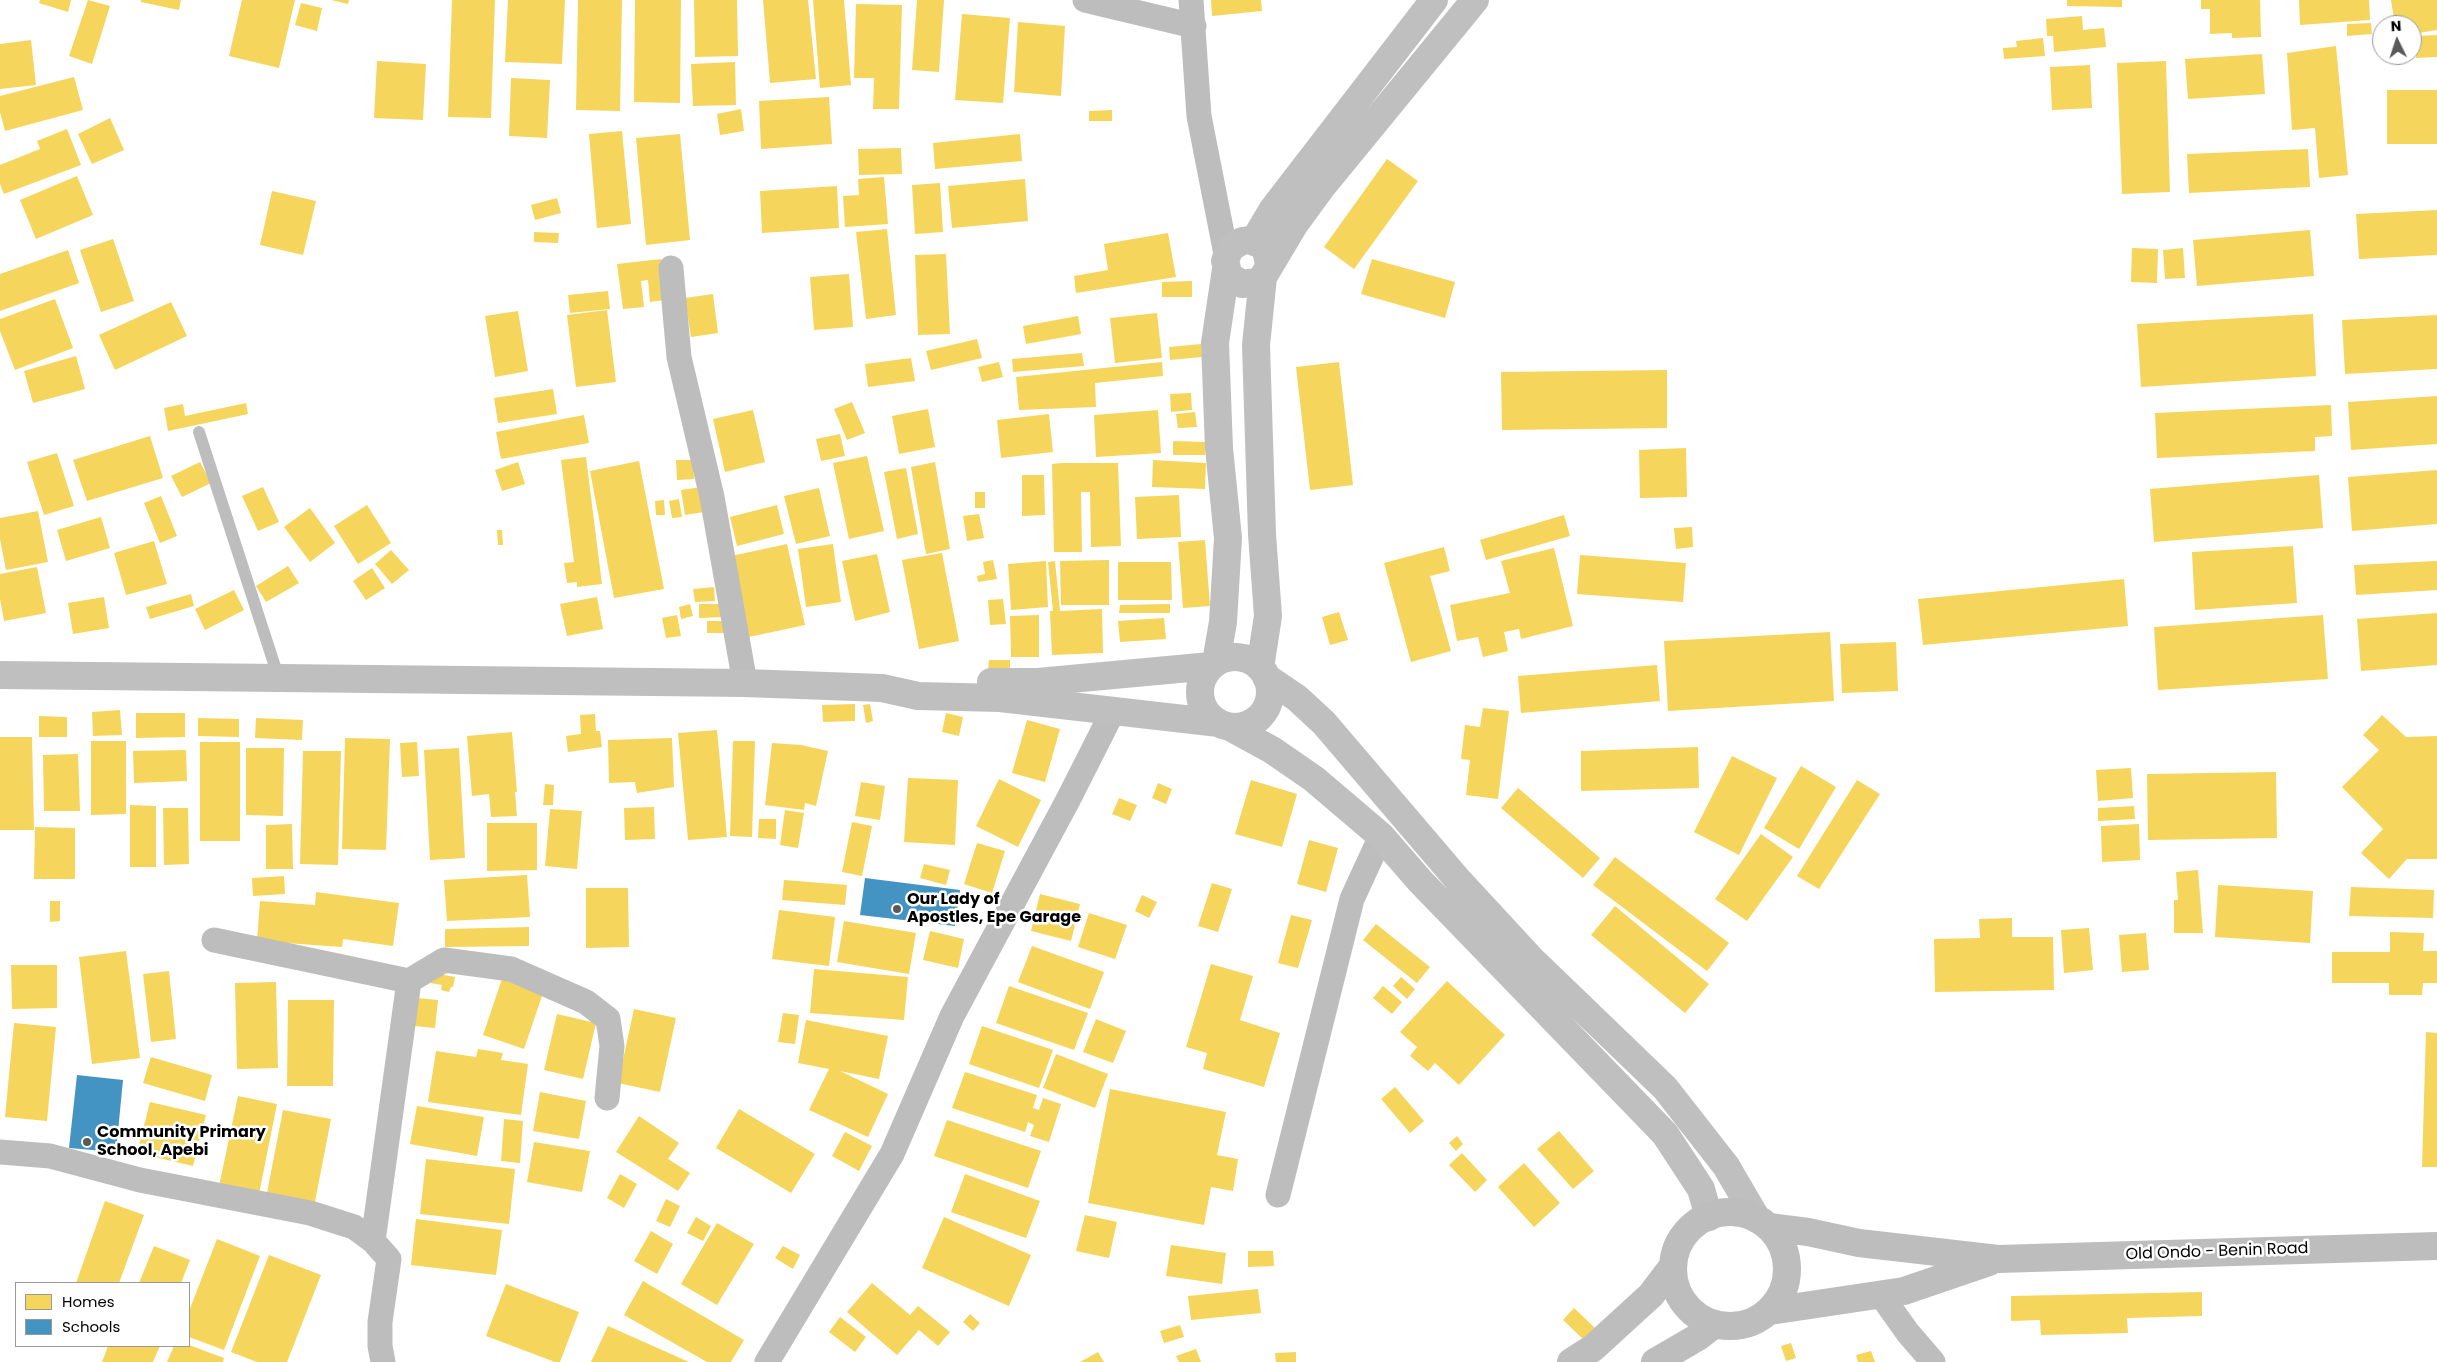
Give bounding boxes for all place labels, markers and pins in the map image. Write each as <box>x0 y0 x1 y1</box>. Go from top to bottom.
place label: Our Lady of Apostles, Epe Garage <box>907 890 1081 928</box>
marker: Our Lady of Apostles, Epe Garage <box>891 903 903 915</box>
place label: Community Primary School, Apebi <box>97 1123 266 1161</box>
marker: Community Primary School, Apebi <box>81 1136 93 1148</box>

